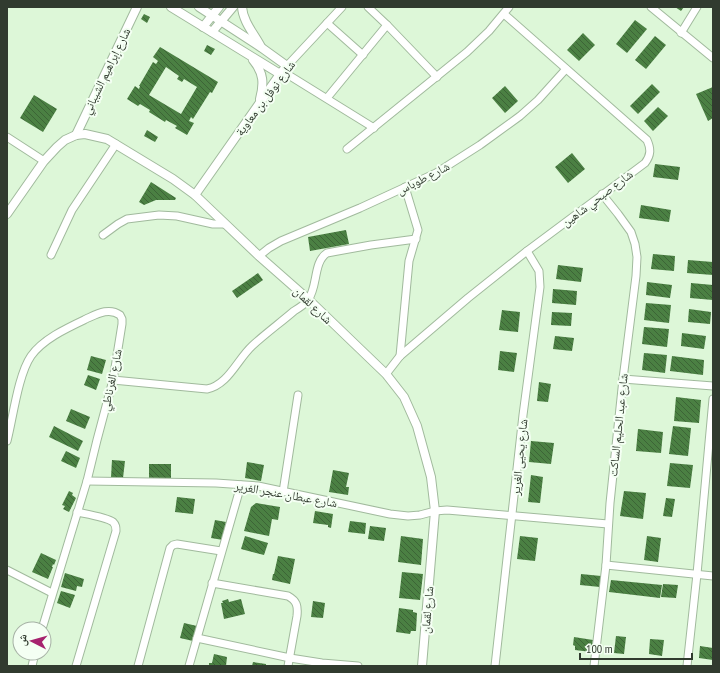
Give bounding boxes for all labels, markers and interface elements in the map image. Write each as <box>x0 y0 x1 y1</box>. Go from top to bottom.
street label: شارع إبراهيم الشيباني <box>79 25 136 118</box>
street label: شارع نوفل بن معاوية <box>232 57 299 139</box>
street label: شارع طوباس <box>394 158 453 199</box>
street label: شارع صبحي شاهين <box>558 166 638 232</box>
street label: شارع لقمان <box>290 283 336 328</box>
street label: شارع الغرناطي <box>97 347 128 413</box>
street label: شارع عبد الحليم الساكت <box>605 372 632 478</box>
street label: شارع يحيى الغرير <box>507 418 531 497</box>
street label: شارع عبطان عنجر الغرير <box>232 477 339 511</box>
street label: شارع لقمان <box>417 586 438 634</box>
north arrow <box>12 621 52 661</box>
text: ش <box>14 633 31 647</box>
scale bar <box>580 635 692 661</box>
text: 100 m <box>586 641 613 656</box>

